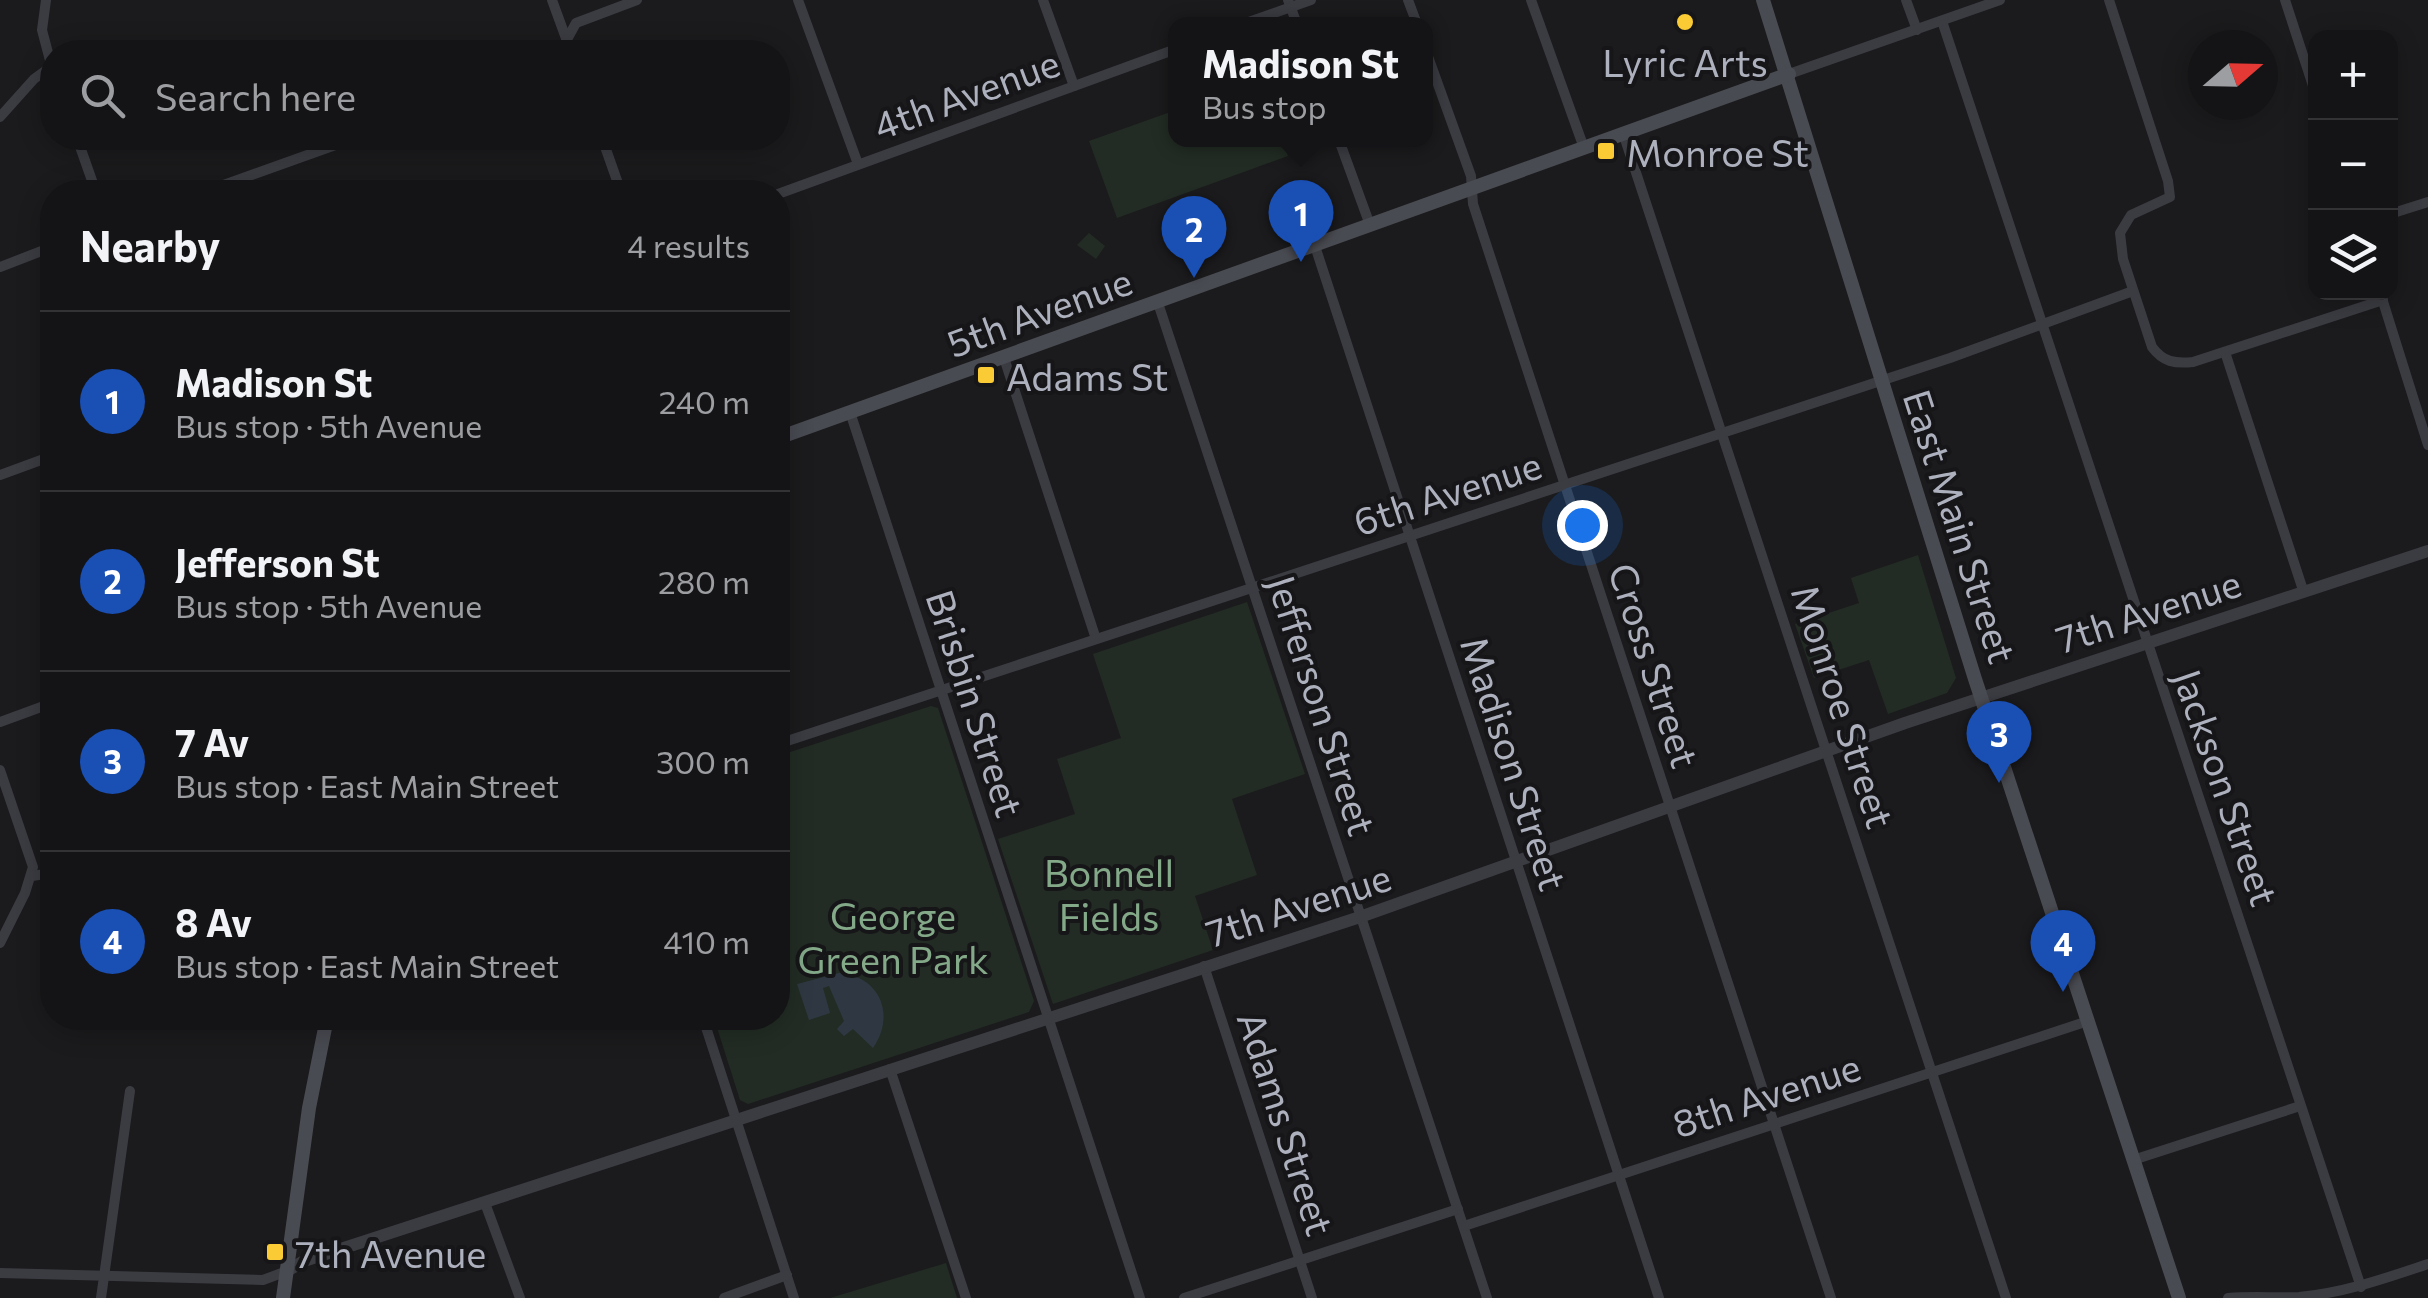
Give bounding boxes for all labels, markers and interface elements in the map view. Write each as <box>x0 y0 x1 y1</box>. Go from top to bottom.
marker: Lyric Arts <box>1674 11 1696 33</box>
popup <box>1168 17 1433 147</box>
north arrow <box>2188 30 2278 120</box>
map controls <box>2308 30 2398 300</box>
button: + <box>2308 30 2398 120</box>
street label: 4th Avenue <box>867 38 1065 148</box>
place label: Lyric Arts <box>1602 38 1768 85</box>
text: Madison St <box>1202 39 1399 86</box>
search box <box>40 40 790 150</box>
icon: search <box>75 68 130 123</box>
text: Search here <box>155 72 356 119</box>
text: Bus stop <box>1202 86 1327 126</box>
button: − <box>2308 120 2398 210</box>
place label: Monroe St <box>1626 128 1809 175</box>
marker: Monroe St <box>1595 140 1617 162</box>
pin: 1 <box>1268 180 1334 262</box>
pin: 2 <box>1162 196 1226 278</box>
button: layers <box>2308 210 2398 300</box>
text: Nearby <box>80 219 220 271</box>
text: 4 results <box>627 225 750 265</box>
street label: 5th Avenue <box>940 256 1138 366</box>
place label: Adams St <box>1006 352 1168 399</box>
text: Madison St <box>175 358 372 405</box>
marker: Adams St <box>975 364 997 386</box>
text: 1 <box>105 381 120 421</box>
text: 240 m <box>659 381 750 421</box>
street label: East Main Street <box>1895 383 2027 669</box>
text: Bus stop · 5th Avenue <box>175 405 482 445</box>
street label: 6th Avenue <box>1347 440 1547 544</box>
your location <box>1557 500 1608 551</box>
text: Jefferson St <box>175 538 380 585</box>
street label: Cross Street <box>1600 557 1710 773</box>
street label: 7th Avenue <box>2050 558 2246 662</box>
text: 2 <box>103 561 122 601</box>
text: 280 m <box>658 561 750 601</box>
street label: Jefferson Street <box>1259 569 1387 841</box>
street label: Monroe Street <box>1783 579 1905 833</box>
street label: Brisbin Street <box>917 584 1035 822</box>
text: Bus stop · 5th Avenue <box>175 585 482 625</box>
street label: Madison Street <box>1452 630 1578 896</box>
street label: Jackson Street <box>2165 663 2289 911</box>
pin: 3 <box>1966 700 2032 783</box>
text: 7 Av <box>175 718 249 765</box>
text: 3 <box>103 741 122 781</box>
text: 300 m <box>656 741 750 781</box>
text: Bus stop · East Main Street <box>175 765 559 805</box>
park label: Bonnell Fields <box>1044 848 1174 939</box>
street label: 7th Avenue <box>1200 852 1396 956</box>
park label: George Green Park <box>797 891 989 982</box>
text: 8 Av <box>175 898 252 945</box>
pin: 4 <box>2030 910 2096 992</box>
text: 4 <box>103 921 122 961</box>
text: 410 m <box>663 921 750 961</box>
text: Bus stop · East Main Street <box>175 945 559 985</box>
street label: Adams Street <box>1229 1005 1345 1241</box>
street label: 8th Avenue <box>1666 1042 1866 1146</box>
place label: 7th Avenue <box>295 1229 486 1276</box>
marker: 7th Avenue <box>264 1241 286 1263</box>

